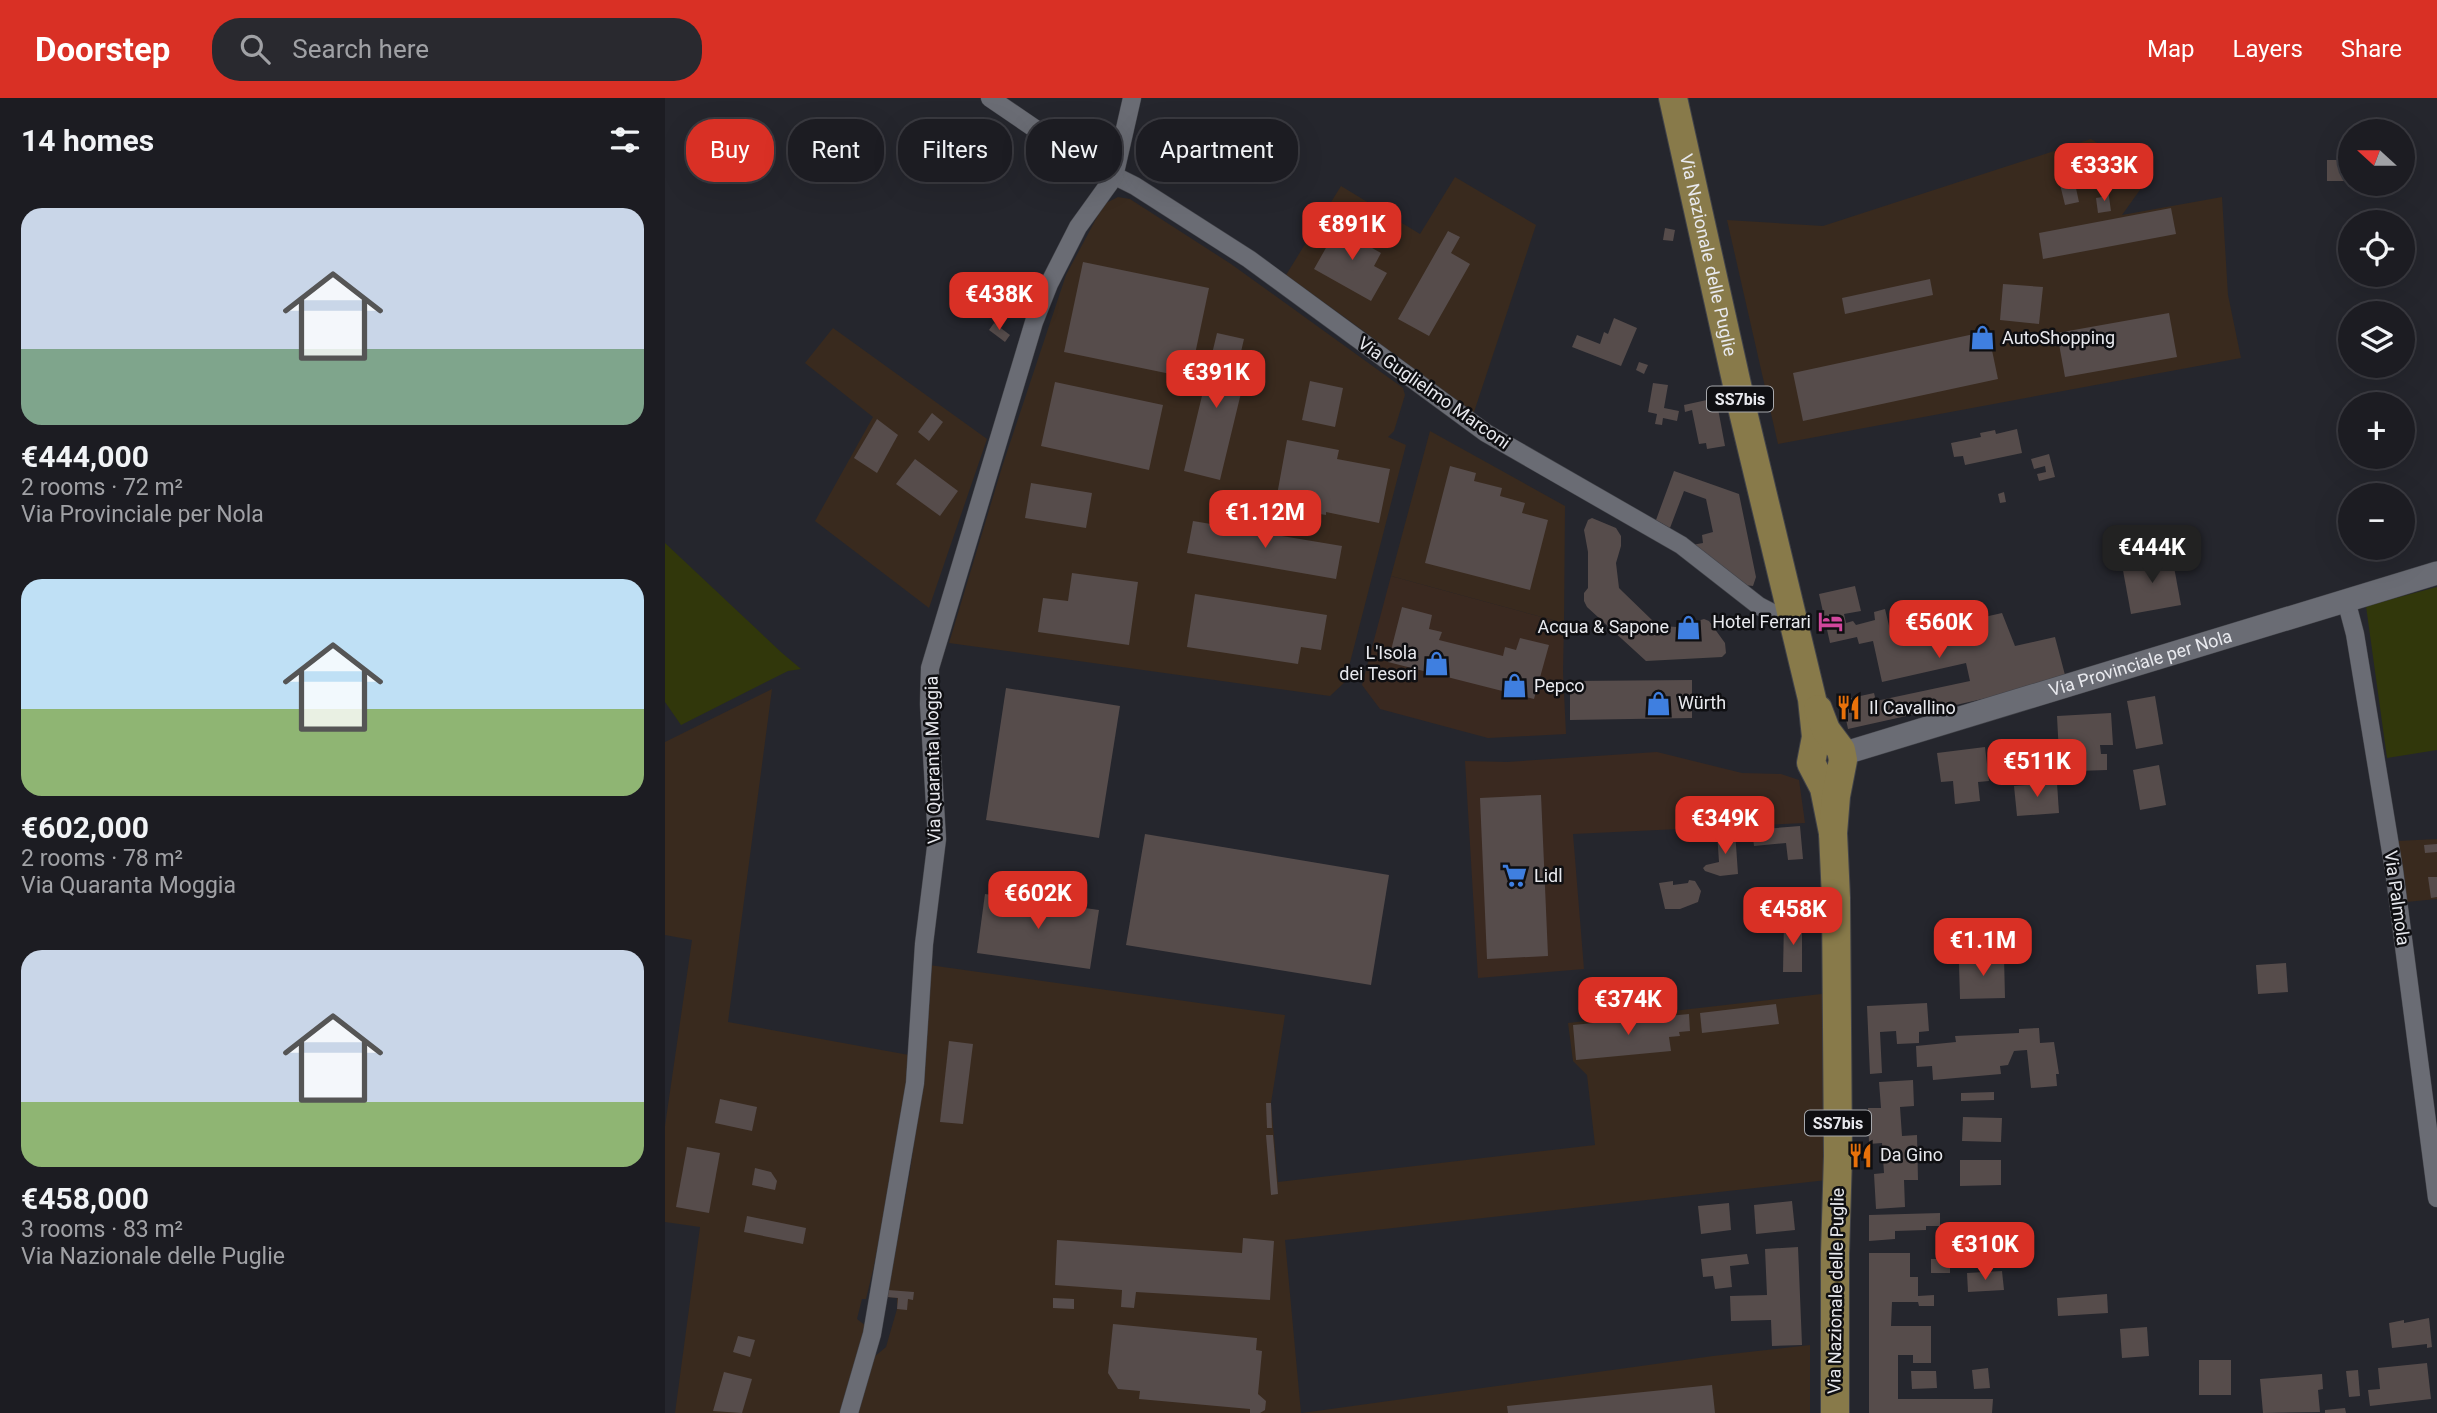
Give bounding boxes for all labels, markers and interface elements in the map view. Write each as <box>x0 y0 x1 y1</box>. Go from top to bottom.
search box <box>212 18 702 81</box>
text: Doorstep <box>35 30 170 69</box>
icon: search <box>236 30 274 68</box>
text: Search here <box>292 34 429 64</box>
text: Map <box>2147 35 2195 63</box>
text: Layers <box>2233 35 2303 63</box>
text: Share <box>2341 35 2402 63</box>
chip: Buy <box>686 119 774 182</box>
chip: Rent <box>788 119 884 182</box>
chip: Filters <box>898 119 1012 182</box>
chip: New <box>1026 119 1122 182</box>
chip: Apartment <box>1136 119 1298 182</box>
north arrow <box>2338 119 2415 196</box>
map controls <box>2338 119 2415 560</box>
icon: filters <box>606 121 644 159</box>
text: 14 homes <box>21 123 154 158</box>
pin: €333K <box>2055 144 2153 203</box>
street label: Via Nazionale delle Puglie <box>1676 152 1741 358</box>
text: €333K <box>2070 152 2138 179</box>
pin: €891K <box>1303 202 1401 262</box>
button: locate <box>2338 210 2415 287</box>
text: €891K <box>1318 211 1386 238</box>
icon: home <box>270 253 396 379</box>
pin: €438K <box>950 272 1048 332</box>
text: €438K <box>965 281 1033 308</box>
button: layers <box>2338 301 2415 378</box>
shop icon: AutoShopping <box>1968 324 1996 352</box>
place label: AutoShopping <box>2002 327 2115 348</box>
street label: Via Guglielmo Marconi <box>1354 332 1514 453</box>
pin: €391K <box>1167 350 1265 410</box>
text: €391K <box>1182 359 1250 386</box>
road number: SS7bis <box>1707 386 1773 412</box>
button: + <box>2338 392 2415 469</box>
text: €444,000 <box>21 439 149 474</box>
text: 2 rooms · 72 m² <box>21 474 183 501</box>
button: − <box>2338 483 2415 560</box>
pin: €1.12M <box>1208 490 1322 550</box>
text: €1.12M <box>1225 499 1305 526</box>
text: Via Provinciale per Nola <box>21 501 264 528</box>
pin: €444K <box>2103 526 2201 585</box>
text: €444K <box>2118 534 2186 561</box>
pin: €560K <box>1890 601 1988 660</box>
hotel icon: Hotel Ferrari <box>1817 608 1845 636</box>
text: €560K <box>1905 609 1973 636</box>
place label: Hotel Ferrari <box>1712 611 1811 632</box>
shop icon: Acqua & Sapone <box>1675 613 1703 641</box>
place label: Acqua & Sapone <box>1537 616 1669 637</box>
icon: home <box>270 624 396 750</box>
street label: Via Provinciale per Nola <box>2046 625 2234 700</box>
place label: L'Isola dei Tesori <box>1339 642 1417 684</box>
shop icon: L'Isola dei Tesori <box>1423 649 1451 677</box>
shop icon: Pepco <box>1500 672 1528 700</box>
place label: Pepco <box>1534 675 1585 696</box>
street label: Via Quaranta Moggia <box>921 676 944 844</box>
shop icon: Würth <box>1644 689 1672 717</box>
place label: Würth <box>1678 692 1726 713</box>
restaurant icon: Il Cavallino <box>1835 694 1863 722</box>
place label: Il Cavallino <box>1869 697 1956 718</box>
pin: €511K <box>1988 740 2086 799</box>
text: €511K <box>2003 748 2071 775</box>
pin: €349K <box>1676 796 1774 856</box>
text: €349K <box>1691 805 1759 832</box>
text: €602,000 <box>21 810 149 845</box>
text: 2 rooms · 78 m² <box>21 845 183 872</box>
street label: Via Palmola <box>2380 849 2415 947</box>
supermarket icon: Lidl <box>1500 862 1528 890</box>
place label: Lidl <box>1534 865 1563 886</box>
text: Via Quaranta Moggia <box>21 872 236 899</box>
pin: €602K <box>989 872 1087 931</box>
text: €602K <box>1004 880 1072 907</box>
pin: €458K <box>1744 888 1842 947</box>
text: €458K <box>1759 896 1827 923</box>
pin: €1.1M <box>1934 918 2032 978</box>
text: €1.1M <box>1950 927 2016 954</box>
pin: €374K <box>1579 978 1677 1037</box>
text: €374K <box>1594 986 1662 1013</box>
icon: home <box>270 995 396 1121</box>
road number: SS7bis <box>1805 1110 1871 1135</box>
restaurant icon: Da Gino <box>1846 1141 1874 1169</box>
place label: Da Gino <box>1880 1144 1943 1165</box>
text: €458,000 <box>21 1181 149 1216</box>
street label: Via Nazionale delle Puglie <box>1823 1188 1848 1394</box>
text: 3 rooms · 83 m² <box>21 1216 183 1243</box>
pin: €310K <box>1936 1222 2034 1282</box>
text: €310K <box>1951 1231 2019 1258</box>
text: Via Nazionale delle Puglie <box>21 1243 285 1270</box>

